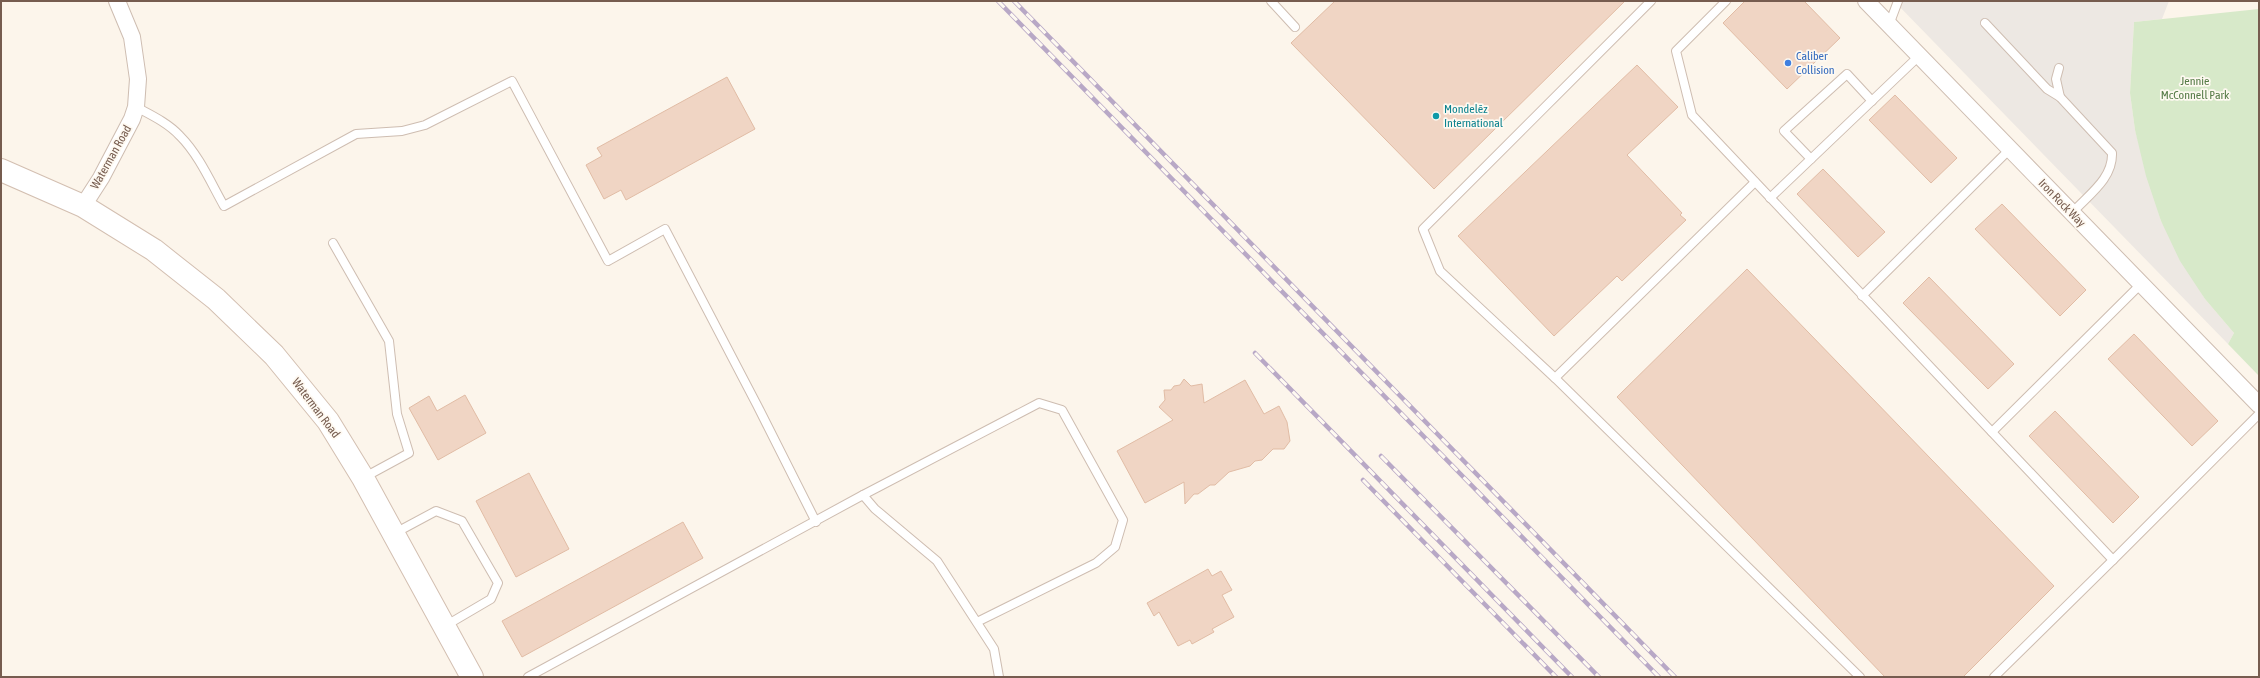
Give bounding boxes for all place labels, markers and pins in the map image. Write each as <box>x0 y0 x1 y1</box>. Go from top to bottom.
place label: Caliber Collision <box>1796 49 1835 77</box>
marker: Caliber Collision <box>1783 58 1793 68</box>
place label: Mondelēz International <box>1444 102 1504 130</box>
marker: Mondelēz International <box>1431 111 1441 121</box>

